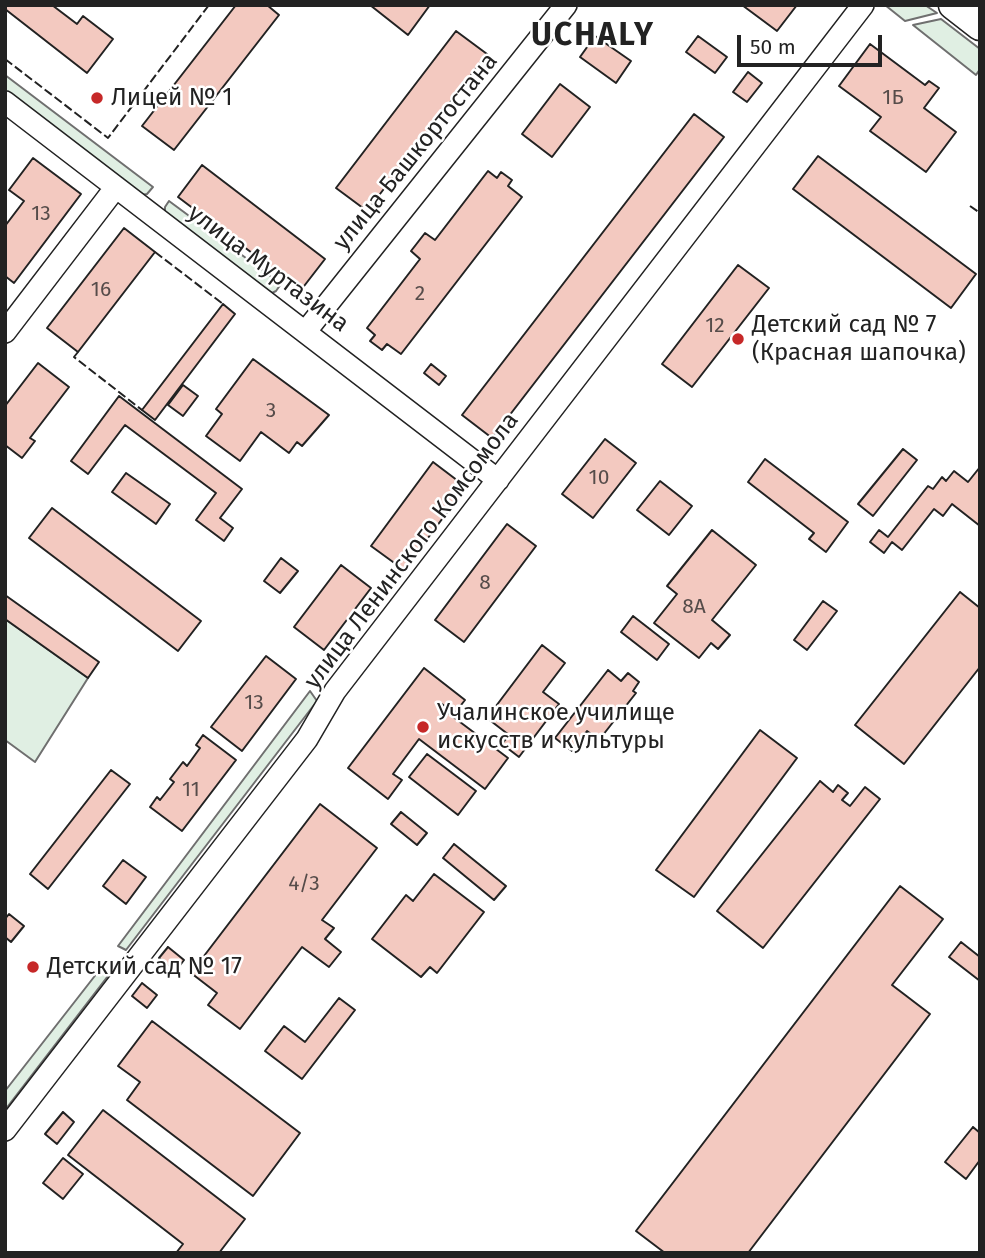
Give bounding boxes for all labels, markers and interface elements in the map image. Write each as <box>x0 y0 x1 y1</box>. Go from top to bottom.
district label: UCHALY <box>532 17 654 55</box>
scale bar <box>740 21 885 65</box>
text: 50 m <box>750 34 796 60</box>
street label: улица Башкортостана <box>328 48 504 256</box>
place label: Лицей № 1 <box>111 84 233 112</box>
house number: 1Б <box>882 85 904 111</box>
marker: Лицей № 1 <box>89 90 105 106</box>
street label: улица Муртазина <box>182 199 354 339</box>
house number: 13 <box>31 201 51 227</box>
house number: 16 <box>91 277 111 303</box>
house number: 2 <box>415 281 425 307</box>
place label: Детский сад № 7 (Красная шапочка) <box>752 311 966 367</box>
house number: 12 <box>705 313 725 339</box>
marker: Детский сад № 7 (Красная шапочка) <box>730 331 746 347</box>
house number: 3 <box>266 398 276 424</box>
street label: улица Ленинского Комсомола <box>299 407 525 695</box>
house number: 10 <box>589 465 609 491</box>
house number: 8 <box>479 570 491 596</box>
house number: 8А <box>682 594 706 620</box>
house number: 13 <box>244 690 264 716</box>
place label: Учалинское училище искусств и культуры <box>437 699 675 755</box>
marker: Учалинское училище искусств и культуры <box>415 719 431 735</box>
house number: 11 <box>182 777 200 803</box>
house number: 4/3 <box>288 871 320 897</box>
place label: Детский сад № 17 <box>47 953 242 981</box>
marker: Детский сад № 17 <box>25 959 41 975</box>

